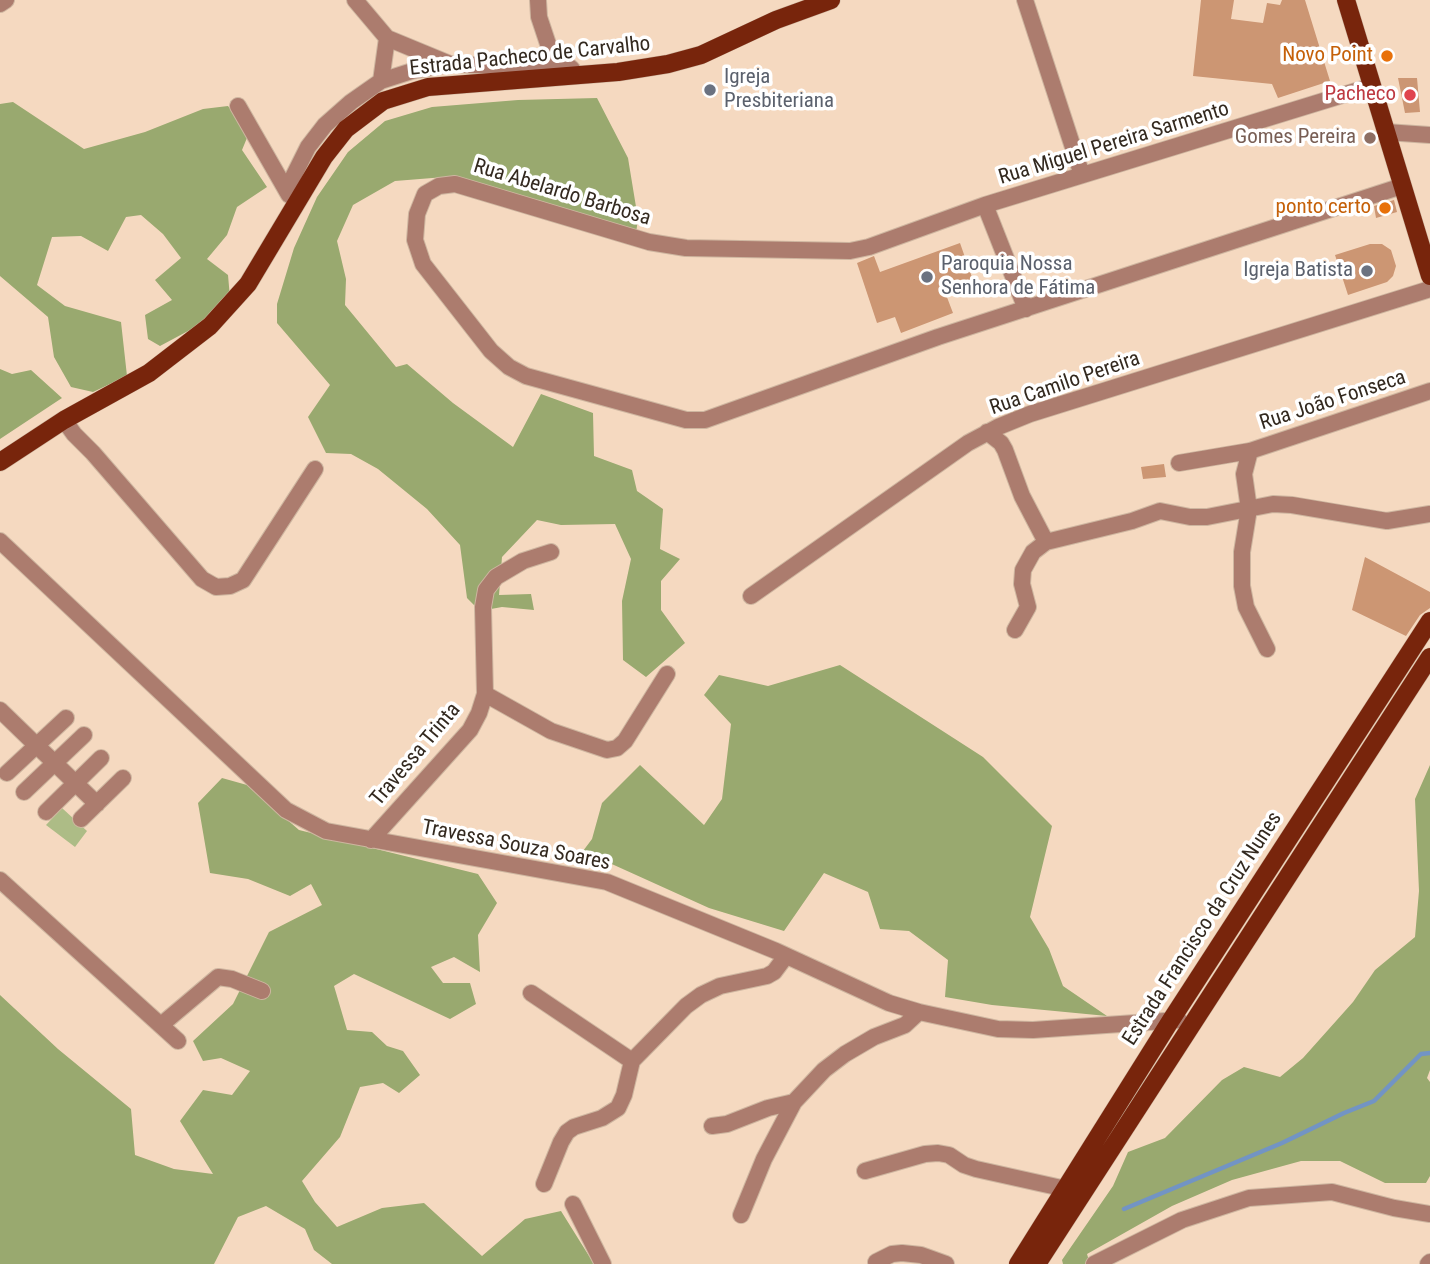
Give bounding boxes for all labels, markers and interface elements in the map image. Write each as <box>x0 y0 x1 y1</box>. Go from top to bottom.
street label: Estrada Pacheco de Carvalho <box>408 32 652 82</box>
place label: Novo Point <box>1282 43 1373 69</box>
marker: Novo Point <box>1379 48 1395 64</box>
place label: Igreja Presbiteriana <box>724 65 834 115</box>
marker: Igreja Presbiteriana <box>702 82 718 98</box>
place label: Pacheco <box>1324 82 1396 108</box>
marker: Pacheco <box>1402 87 1418 103</box>
street label: Rua Miguel Pereira Sarmento <box>996 97 1232 191</box>
place label: Gomes Pereira <box>1235 125 1356 151</box>
marker: Gomes Pereira <box>1362 130 1378 146</box>
street label: Rua Abelardo Barbosa <box>470 154 654 232</box>
place label: ponto certo <box>1276 195 1371 221</box>
marker: ponto certo <box>1377 200 1393 216</box>
place label: Paroquia Nossa Senhora de Fátima <box>941 252 1095 302</box>
place label: Igreja Batista <box>1243 258 1353 284</box>
marker: Igreja Batista <box>1359 263 1375 279</box>
marker: Paroquia Nossa Senhora de Fátima <box>919 269 935 285</box>
street label: Rua Camilo Pereira <box>987 346 1143 422</box>
street label: Rua João Fonseca <box>1257 366 1409 436</box>
street label: Travessa Trinta <box>366 698 466 812</box>
street label: Estrada Francisco da Cruz Nunes <box>1118 808 1288 1050</box>
street label: Travessa Souza Soares <box>420 815 612 877</box>

